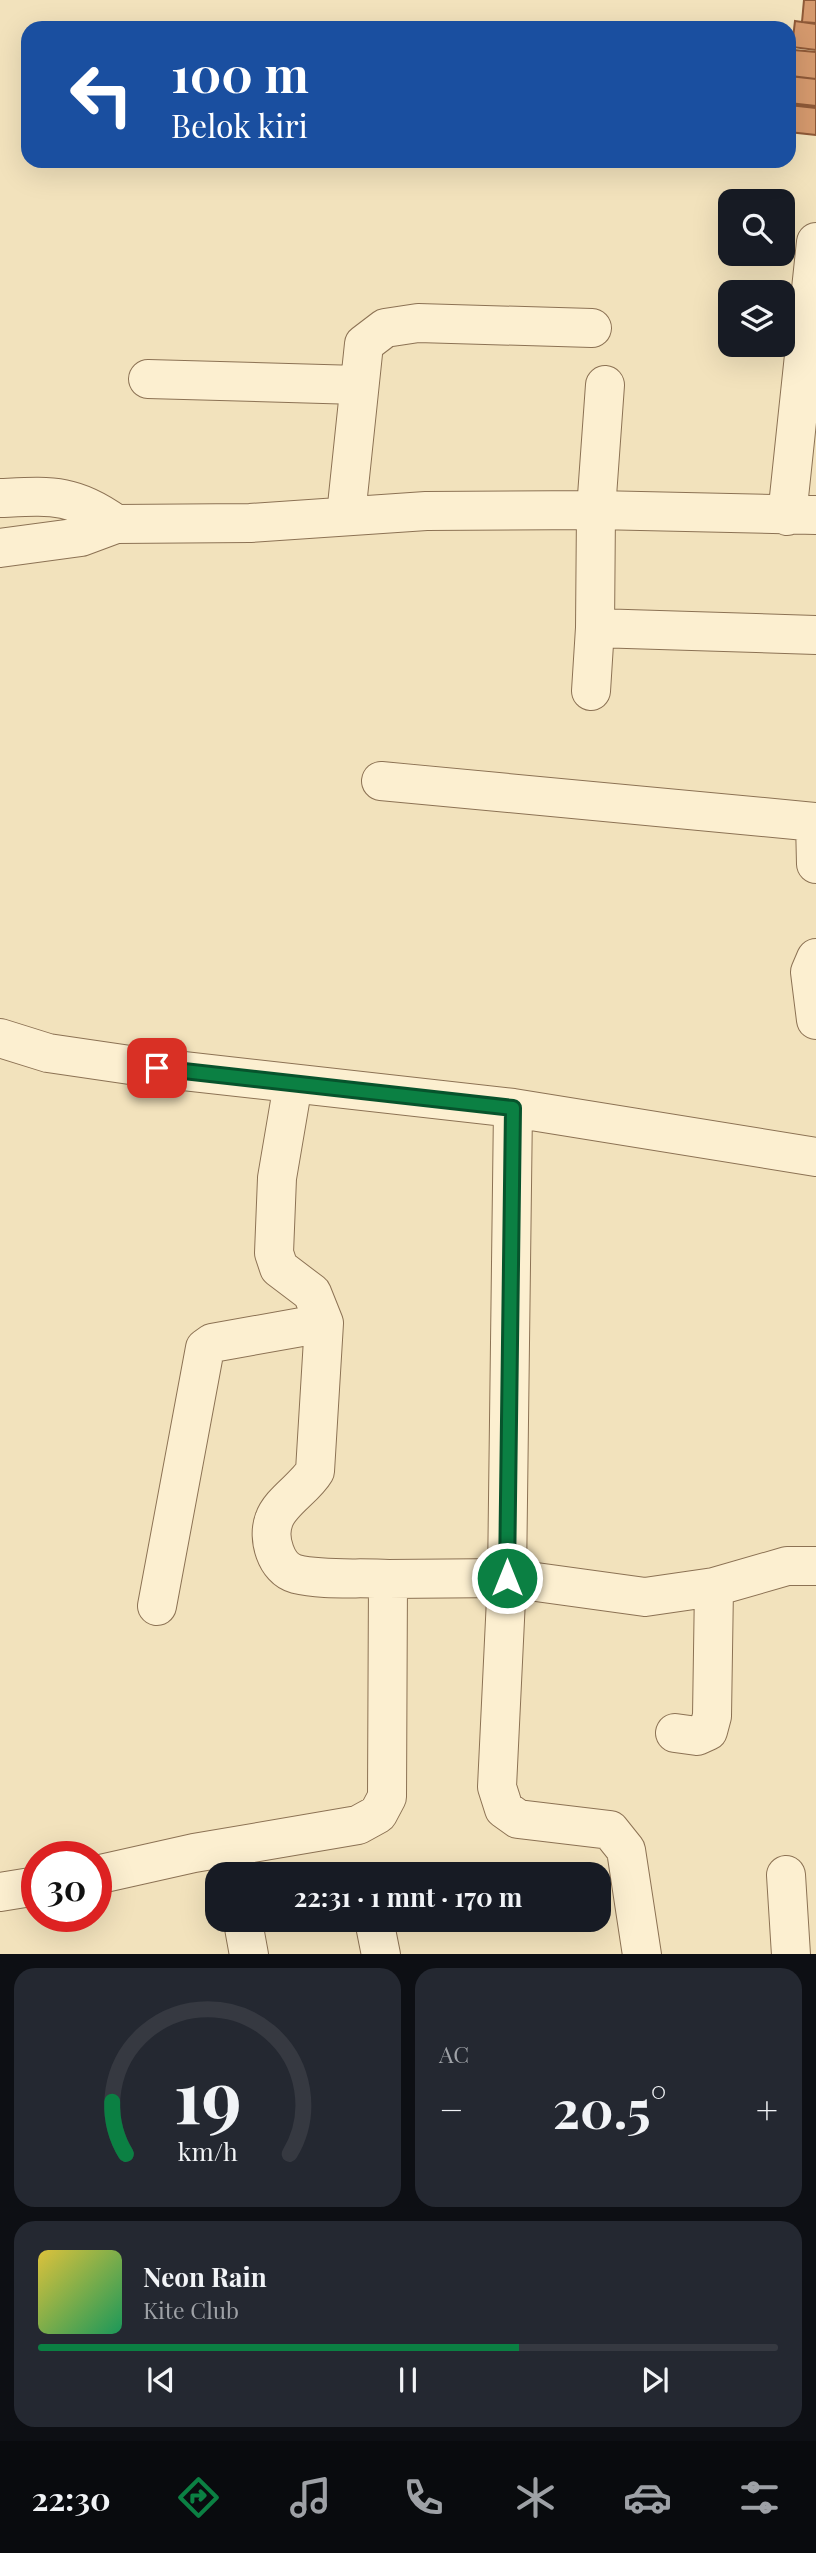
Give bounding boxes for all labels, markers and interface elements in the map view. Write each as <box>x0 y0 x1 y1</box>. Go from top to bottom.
text: 100 m <box>171 40 309 105</box>
icon: left <box>56 49 147 140</box>
text: Belok kiri <box>171 103 308 146</box>
map controls <box>718 189 795 357</box>
button: search <box>718 189 795 266</box>
button: layers <box>718 280 795 357</box>
pin <box>127 1038 187 1098</box>
icon: arrive <box>138 1049 176 1087</box>
position arrow <box>470 1541 544 1615</box>
speed limit sign: 30 <box>21 1841 112 1932</box>
text: 22:31 · 1 mnt · 170 m <box>294 1879 522 1914</box>
text: AC <box>439 2038 469 2069</box>
text: 19 <box>173 2045 242 2142</box>
text: 20.5° <box>553 2073 667 2142</box>
text: − <box>439 2083 464 2134</box>
text: + <box>756 2083 778 2134</box>
text: km/h <box>178 2133 238 2166</box>
text: Neon Rain <box>143 2259 267 2294</box>
text: Kite Club <box>143 2294 239 2325</box>
icon: previous <box>142 2361 180 2399</box>
icon: pause <box>389 2361 427 2399</box>
icon: next <box>636 2361 674 2399</box>
icon: directions <box>174 2473 223 2522</box>
icon: music <box>286 2473 335 2522</box>
icon: phone <box>399 2473 448 2522</box>
icon: climate <box>511 2473 560 2522</box>
icon: car <box>623 2473 672 2522</box>
icon: filters <box>735 2473 784 2522</box>
text: 22:30 <box>32 2476 111 2519</box>

